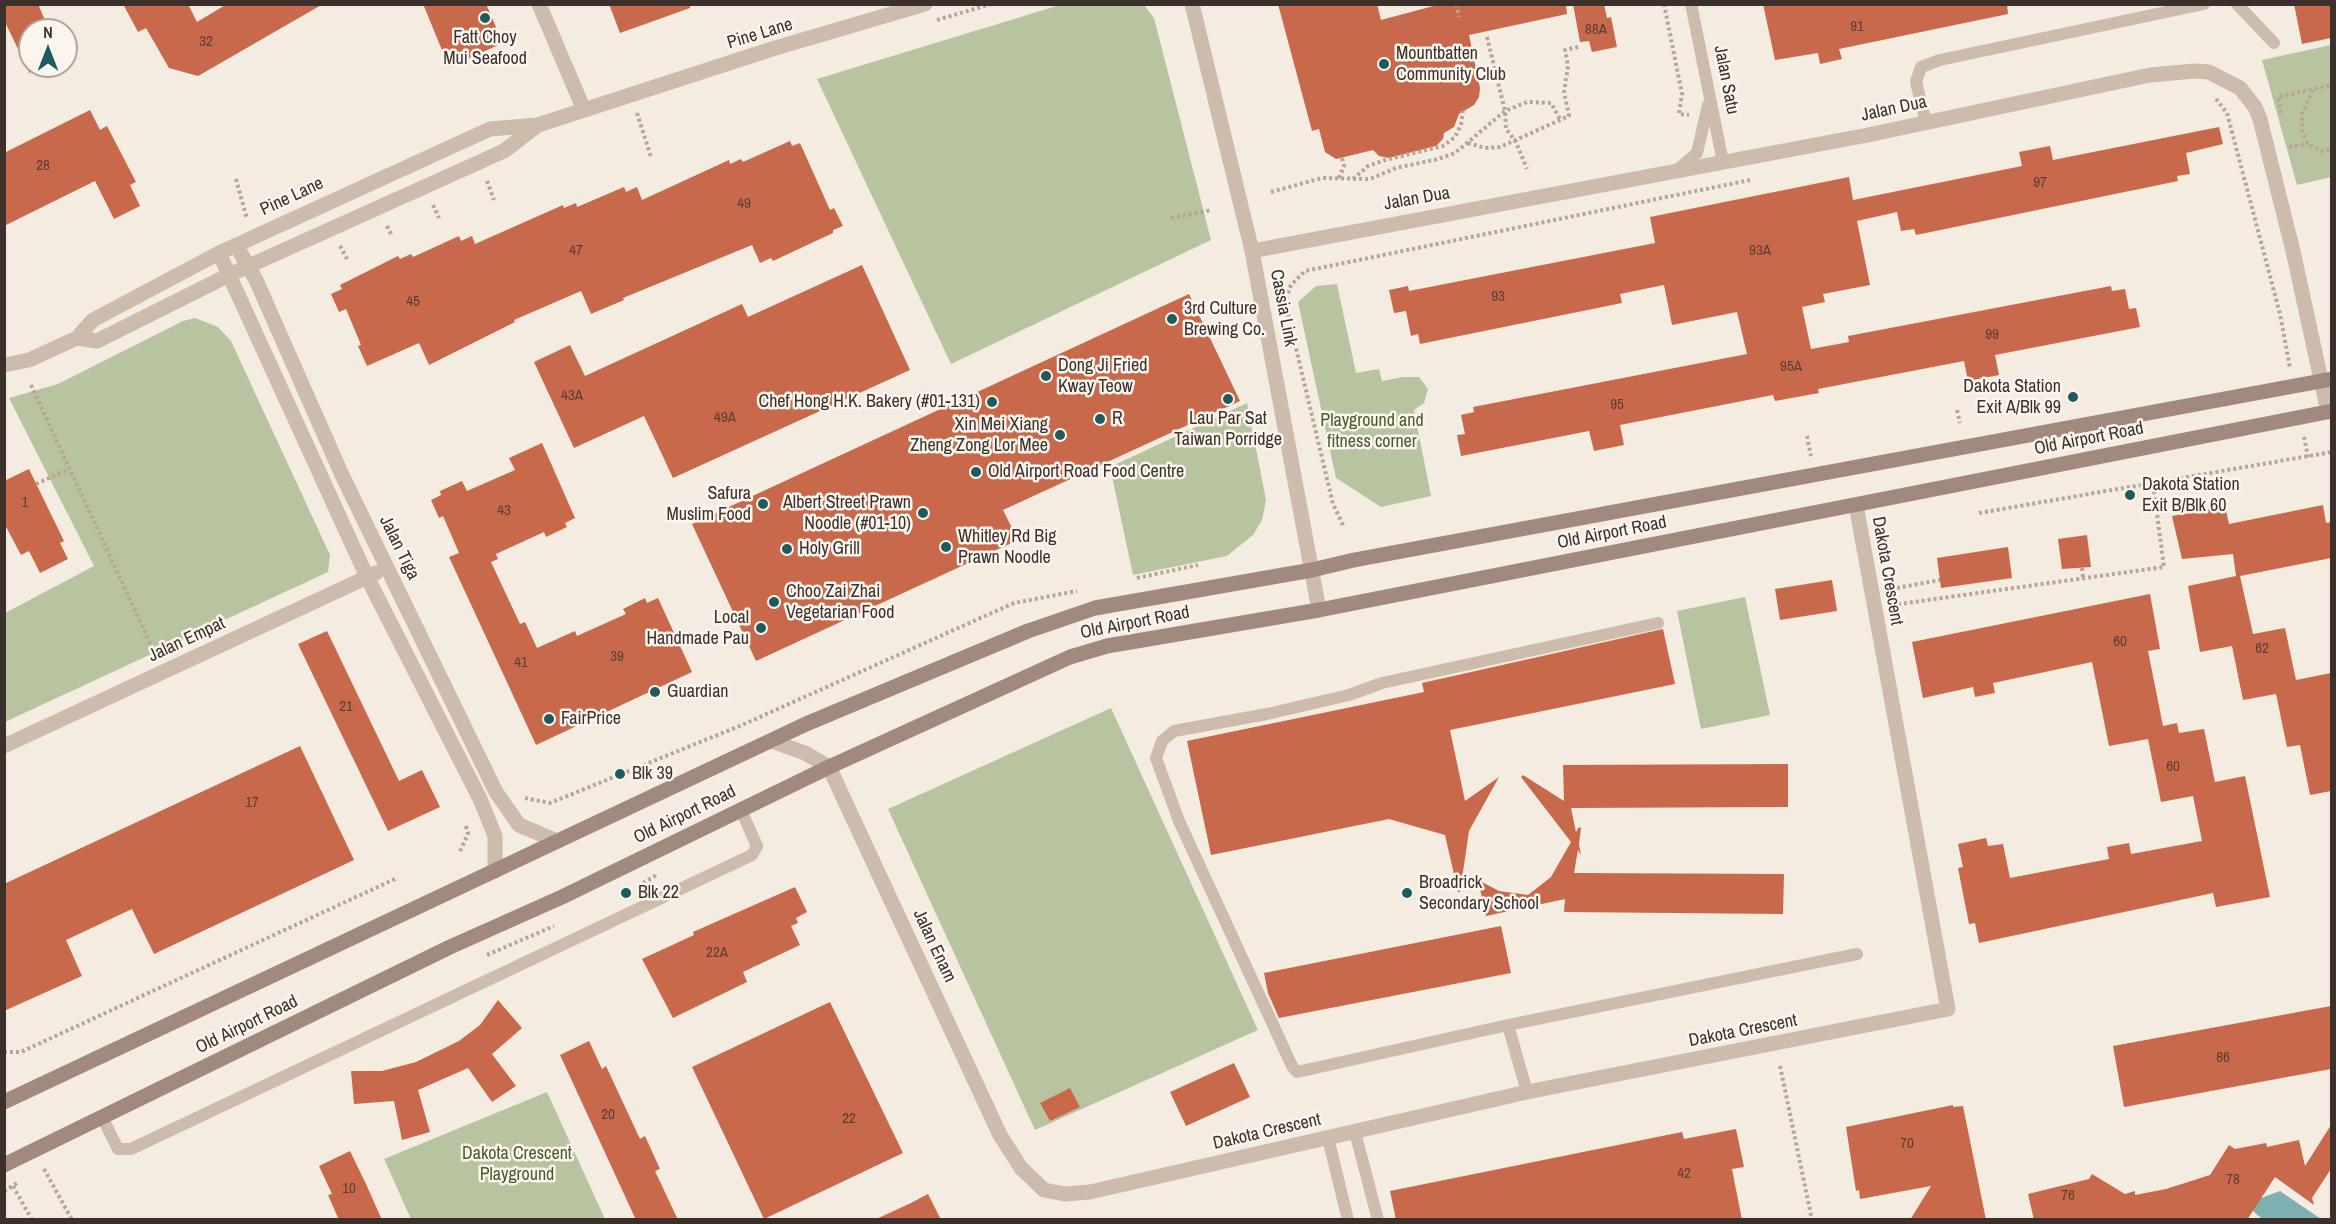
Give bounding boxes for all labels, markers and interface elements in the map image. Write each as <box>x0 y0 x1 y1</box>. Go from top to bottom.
marker: Fatt Choy Mui Seafood <box>478 11 492 25</box>
street label: Pine Lane <box>725 14 795 54</box>
north arrow <box>18 18 78 78</box>
house number: 91 <box>1850 18 1864 36</box>
text: N <box>43 21 53 43</box>
house number: 88A <box>1585 21 1607 39</box>
place label: Fatt Choy Mui Seafood <box>443 27 527 70</box>
house number: 32 <box>199 33 213 51</box>
place label: Mountbatten Community Club <box>1396 43 1506 86</box>
street label: Jalan Satu <box>1709 44 1743 116</box>
marker: Mountbatten Community Club <box>1377 57 1391 71</box>
street label: Jalan Dua <box>1859 92 1929 126</box>
house number: 28 <box>36 157 50 175</box>
street label: Pine Lane <box>257 173 327 221</box>
house number: 97 <box>2033 174 2047 192</box>
street label: Jalan Dua <box>1382 183 1452 215</box>
house number: 49 <box>737 195 751 213</box>
house number: 47 <box>569 242 583 260</box>
house number: 93A <box>1749 242 1771 260</box>
street label: Cassia Link <box>1265 268 1301 348</box>
house number: 93 <box>1491 288 1505 306</box>
house number: 45 <box>406 293 420 311</box>
place label: 3rd Culture Brewing Co. <box>1184 298 1265 340</box>
marker: 3rd Culture Brewing Co. <box>1165 312 1179 326</box>
house number: 99 <box>1985 326 1999 344</box>
place label: Dong Ji Fried Kway Teow <box>1058 355 1147 398</box>
house number: 95A <box>1780 358 1802 376</box>
marker: Dong Ji Fried Kway Teow <box>1039 369 1053 383</box>
place label: Dakota Station Exit A/Blk 99 <box>1963 376 2061 418</box>
house number: 43A <box>561 387 583 405</box>
marker: Dakota Station Exit A/Blk 99 <box>2066 390 2080 404</box>
place label: Chef Hong H.K. Bakery (#01-131) <box>758 391 980 413</box>
marker: Lau Par Sat Taiwan Porridge <box>1221 392 1235 406</box>
marker: Chef Hong H.K. Bakery (#01-131) <box>985 395 999 409</box>
house number: 95 <box>1610 396 1624 414</box>
place label: R <box>1112 408 1123 430</box>
place label: Lau Par Sat Taiwan Porridge <box>1174 408 1282 450</box>
house number: 49A <box>714 409 736 427</box>
park label: Playground and fitness corner <box>1320 410 1424 452</box>
marker: R <box>1093 412 1107 426</box>
place label: Xin Mei Xiang Zheng Zong Lor Mee <box>910 414 1048 456</box>
street label: Old Airport Road <box>2033 418 2145 460</box>
marker: Xin Mei Xiang Zheng Zong Lor Mee <box>1053 428 1067 442</box>
place label: Old Airport Road Food Centre <box>988 461 1184 483</box>
marker: Old Airport Road Food Centre <box>969 465 983 479</box>
place label: Dakota Station Exit B/Blk 60 <box>2142 474 2240 516</box>
place label: Safura Muslim Food <box>666 483 751 526</box>
marker: Dakota Station Exit B/Blk 60 <box>2123 488 2137 502</box>
place label: Albert Street Prawn Noodle (#01-10) <box>783 492 911 534</box>
house number: 1 <box>22 494 28 512</box>
marker: Safura Muslim Food <box>756 497 770 511</box>
house number: 43 <box>497 502 511 520</box>
marker: Albert Street Prawn Noodle (#01-10) <box>916 506 930 520</box>
street label: Jalan Tiga <box>374 512 424 584</box>
street label: Old Airport Road <box>1556 512 1668 554</box>
street label: Dakota Crescent <box>1867 515 1907 627</box>
place label: Whitley Rd Big Prawn Noodle <box>958 526 1056 568</box>
place label: Holy Grill <box>799 538 860 560</box>
marker: Whitley Rd Big Prawn Noodle <box>939 540 953 554</box>
marker: Holy Grill <box>780 542 794 556</box>
place label: Choo Zai Zhai Vegetarian Food <box>786 581 894 624</box>
marker: Choo Zai Zhai Vegetarian Food <box>767 595 781 609</box>
street label: Old Airport Road <box>1079 602 1191 644</box>
place label: Local Handmade Pau <box>646 607 749 650</box>
street label: Jalan Empat <box>145 613 229 667</box>
marker: Local Handmade Pau <box>754 621 768 635</box>
house number: 60 <box>2113 633 2127 651</box>
house number: 62 <box>2255 640 2269 658</box>
house number: 39 <box>610 648 624 666</box>
house number: 41 <box>514 654 528 672</box>
place label: Guardian <box>667 681 729 703</box>
marker: Guardian <box>648 685 662 699</box>
house number: 21 <box>339 698 353 716</box>
place label: FairPrice <box>561 708 621 730</box>
marker: FairPrice <box>542 712 556 726</box>
house number: 60 <box>2166 758 2180 776</box>
place label: Blk 39 <box>632 763 673 785</box>
marker: Blk 39 <box>613 767 627 781</box>
street label: Old Airport Road <box>630 781 740 849</box>
house number: 17 <box>245 794 259 812</box>
place label: Broadrick Secondary School <box>1419 872 1539 914</box>
place label: Blk 22 <box>638 882 679 904</box>
marker: Blk 22 <box>619 886 633 900</box>
marker: Broadrick Secondary School <box>1400 886 1414 900</box>
street label: Jalan Enam <box>908 906 960 986</box>
house number: 22A <box>706 944 728 962</box>
street label: Old Airport Road <box>192 991 302 1059</box>
street label: Dakota Crescent <box>1687 1010 1799 1052</box>
house number: 86 <box>2216 1049 2230 1067</box>
house number: 20 <box>601 1106 615 1124</box>
street label: Dakota Crescent <box>1211 1109 1323 1155</box>
house number: 22 <box>842 1110 856 1128</box>
house number: 70 <box>1900 1135 1914 1153</box>
park label: Dakota Crescent Playground <box>462 1143 572 1186</box>
house number: 42 <box>1677 1165 1691 1183</box>
house number: 78 <box>2226 1171 2240 1189</box>
house number: 10 <box>342 1180 356 1198</box>
house number: 76 <box>2061 1187 2075 1205</box>

